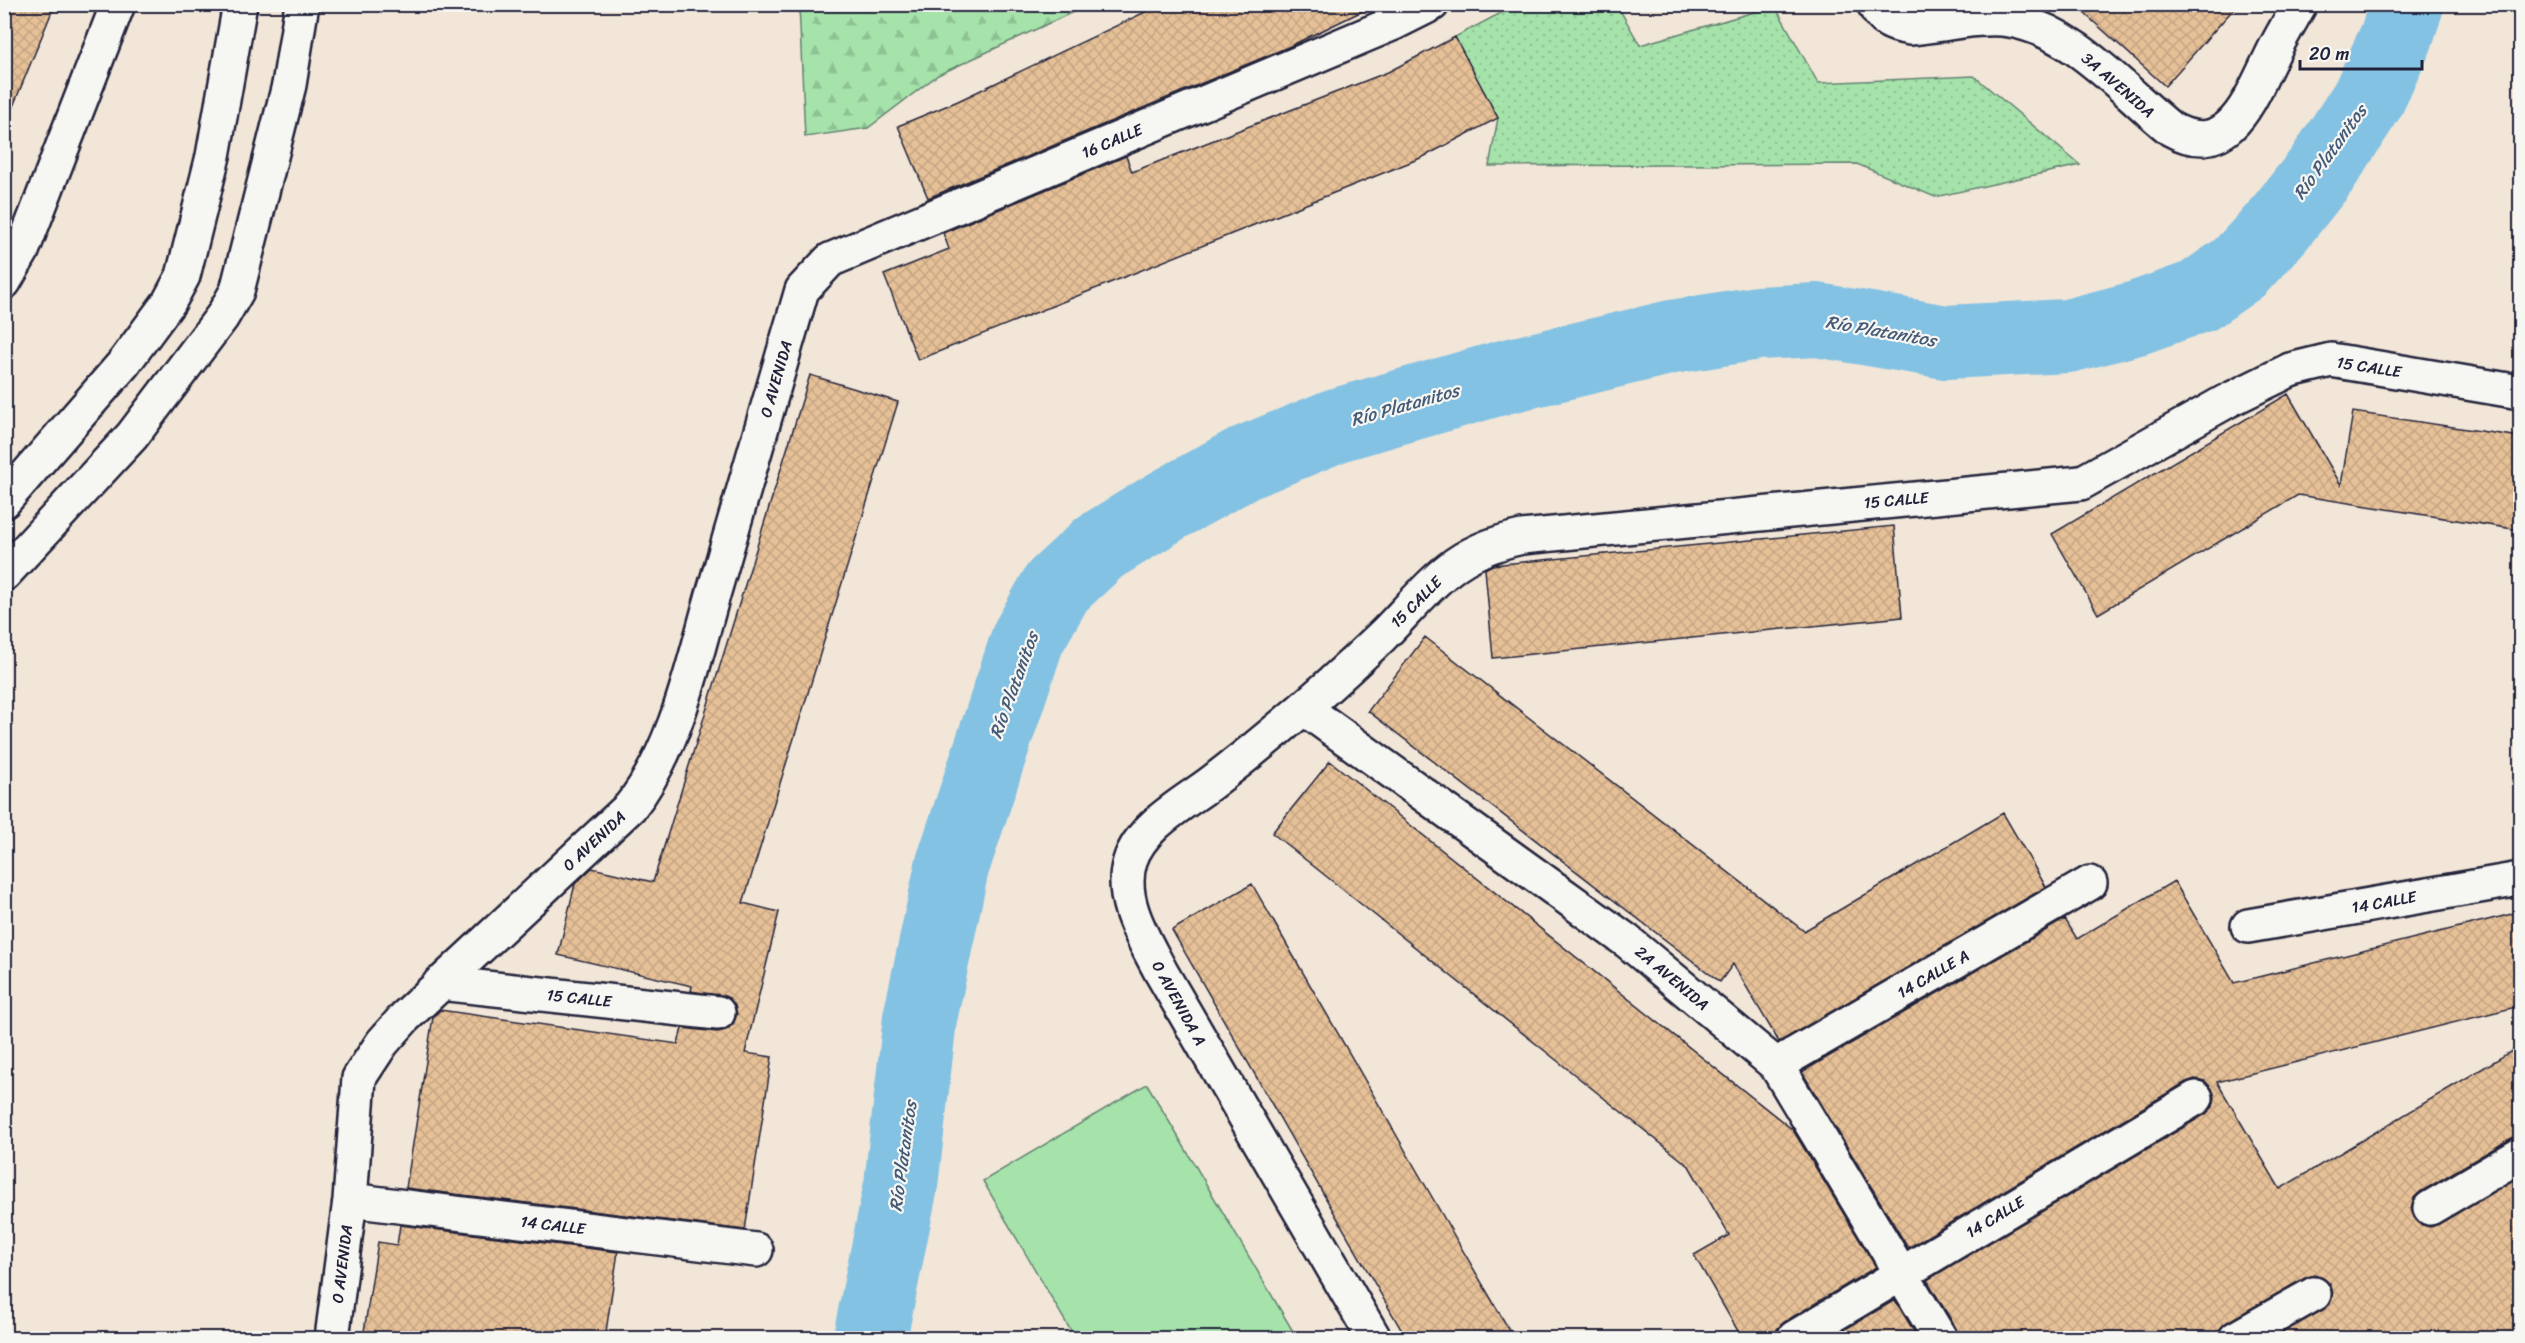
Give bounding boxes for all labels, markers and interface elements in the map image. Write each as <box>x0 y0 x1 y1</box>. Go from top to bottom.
scale bar <box>2300 33 2422 71</box>
text: 20 m <box>2309 38 2349 70</box>
street label: 3A AVENIDA <box>2075 45 2161 125</box>
water label: Río Platanitos <box>2284 96 2377 206</box>
street label: 16 CALLE <box>1077 115 1148 167</box>
water label: Río Platanitos <box>1823 306 1940 357</box>
street label: 0 AVENIDA <box>751 337 801 421</box>
street label: 15 CALLE <box>2335 348 2404 387</box>
water label: Río Platanitos <box>1347 374 1465 436</box>
street label: 15 CALLE <box>1862 483 1931 517</box>
street label: 15 CALLE <box>1383 568 1450 635</box>
water label: Río Platanitos <box>980 626 1049 743</box>
street label: 0 AVENIDA <box>555 803 633 879</box>
street label: 14 CALLE <box>2349 882 2420 922</box>
street label: 2A AVENIDA <box>1628 938 1716 1018</box>
street label: 14 CALLE A <box>1891 942 1975 1006</box>
street label: 0 AVENIDA A <box>1144 955 1214 1051</box>
street label: 15 CALLE <box>545 980 614 1016</box>
water label: Río Platanitos <box>879 1097 927 1213</box>
street label: 14 CALLE <box>1960 1187 2031 1246</box>
street label: 14 CALLE <box>519 1207 588 1243</box>
street label: 0 AVENIDA <box>323 1223 361 1305</box>

